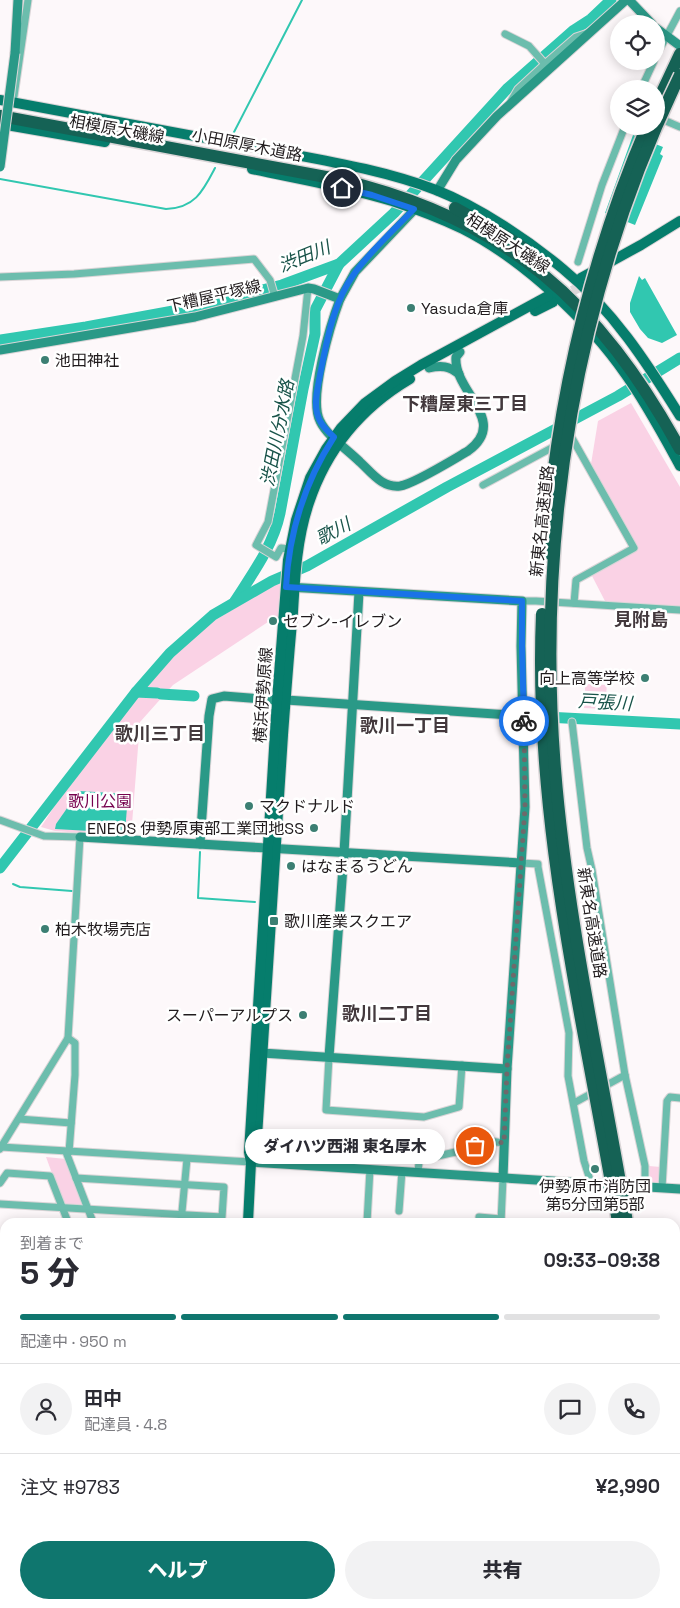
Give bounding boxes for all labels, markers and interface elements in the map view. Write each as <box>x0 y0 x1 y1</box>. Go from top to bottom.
map controls <box>610 15 665 135</box>
button: locate <box>610 15 665 70</box>
button: layers <box>610 80 665 135</box>
street label: 相模原大磯線 <box>68 110 166 148</box>
street label: 小田原厚木道路 <box>190 124 304 166</box>
pin <box>321 167 363 209</box>
icon: home <box>328 174 356 202</box>
street label: 相模原大磯線 <box>462 208 554 278</box>
water label: 渋田川 <box>275 234 335 277</box>
street label: 下糟屋平塚線 <box>165 275 263 317</box>
place label: Yasuda倉庫 <box>421 298 508 319</box>
marker: Yasuda倉庫 <box>405 302 417 314</box>
place label: 池田神社 <box>55 350 119 371</box>
marker: 池田神社 <box>39 354 51 366</box>
water label: 渋田川分水路 <box>255 376 299 488</box>
district label: 下糟屋東三丁目 <box>402 392 528 415</box>
street label: 新東名高速道路 <box>526 464 558 578</box>
water label: 歌川 <box>312 511 356 550</box>
district label: 見附島 <box>614 608 668 631</box>
place label: セブン-イレブン <box>283 611 402 632</box>
marker: セブン-イレブン <box>267 615 279 627</box>
street label: 横浜伊勢原線 <box>249 646 277 744</box>
place label: 向上高等学校 <box>539 668 635 689</box>
marker: 向上高等学校 <box>639 672 651 684</box>
water label: 戸張川 <box>577 689 635 715</box>
courier <box>499 696 549 746</box>
icon: bike <box>510 707 538 735</box>
district label: 歌川一丁目 <box>360 714 450 737</box>
district label: 歌川三丁目 <box>115 722 205 745</box>
park label: 歌川公園 <box>68 791 132 812</box>
place label: マクドナルド <box>259 796 355 817</box>
marker: マクドナルド <box>243 800 255 812</box>
place label: ENEOS 伊勢原東部工業団地SS <box>87 818 304 839</box>
marker: ENEOS 伊勢原東部工業団地SS <box>308 822 320 834</box>
place label: はなまるうどん <box>301 856 413 877</box>
marker: はなまるうどん <box>285 860 297 872</box>
street label: 新東名高速道路 <box>573 866 611 980</box>
place label: 歌川産業スクエア <box>284 911 412 932</box>
marker: 歌川産業スクエア <box>268 915 280 927</box>
place label: 柏木牧場売店 <box>55 919 151 940</box>
marker: 柏木牧場売店 <box>39 923 51 935</box>
district label: 歌川二丁目 <box>342 1002 432 1025</box>
place label: スーパーアルプス <box>166 1005 293 1026</box>
marker: スーパーアルプス <box>297 1009 309 1021</box>
pin <box>454 1125 496 1167</box>
callout: ダイハツ西湘 東名厚木 <box>245 1128 445 1164</box>
icon: bag <box>461 1132 489 1160</box>
text: ダイハツ西湘 東名厚木 <box>263 1136 427 1157</box>
marker: 伊勢原市消防団 第5分団第5部 <box>589 1163 601 1175</box>
place label: 伊勢原市消防団 第5分団第5部 <box>539 1176 651 1215</box>
text: 到着まで <box>20 1233 84 1254</box>
text: 09:33–09:38 <box>543 1248 660 1273</box>
text: 5 分 <box>20 1253 79 1293</box>
text: 配達中 · 950 m <box>20 1331 127 1352</box>
button: person <box>20 1383 72 1435</box>
button: chat <box>544 1383 596 1435</box>
button: phone <box>608 1383 660 1435</box>
text: 田中 <box>84 1386 122 1411</box>
text: 配達員 · 4.8 <box>84 1414 167 1435</box>
text: ¥2,990 <box>596 1474 660 1499</box>
text: 注文 #9783 <box>20 1475 120 1500</box>
button: ヘルプ <box>20 1541 335 1599</box>
button: 共有 <box>345 1541 660 1599</box>

